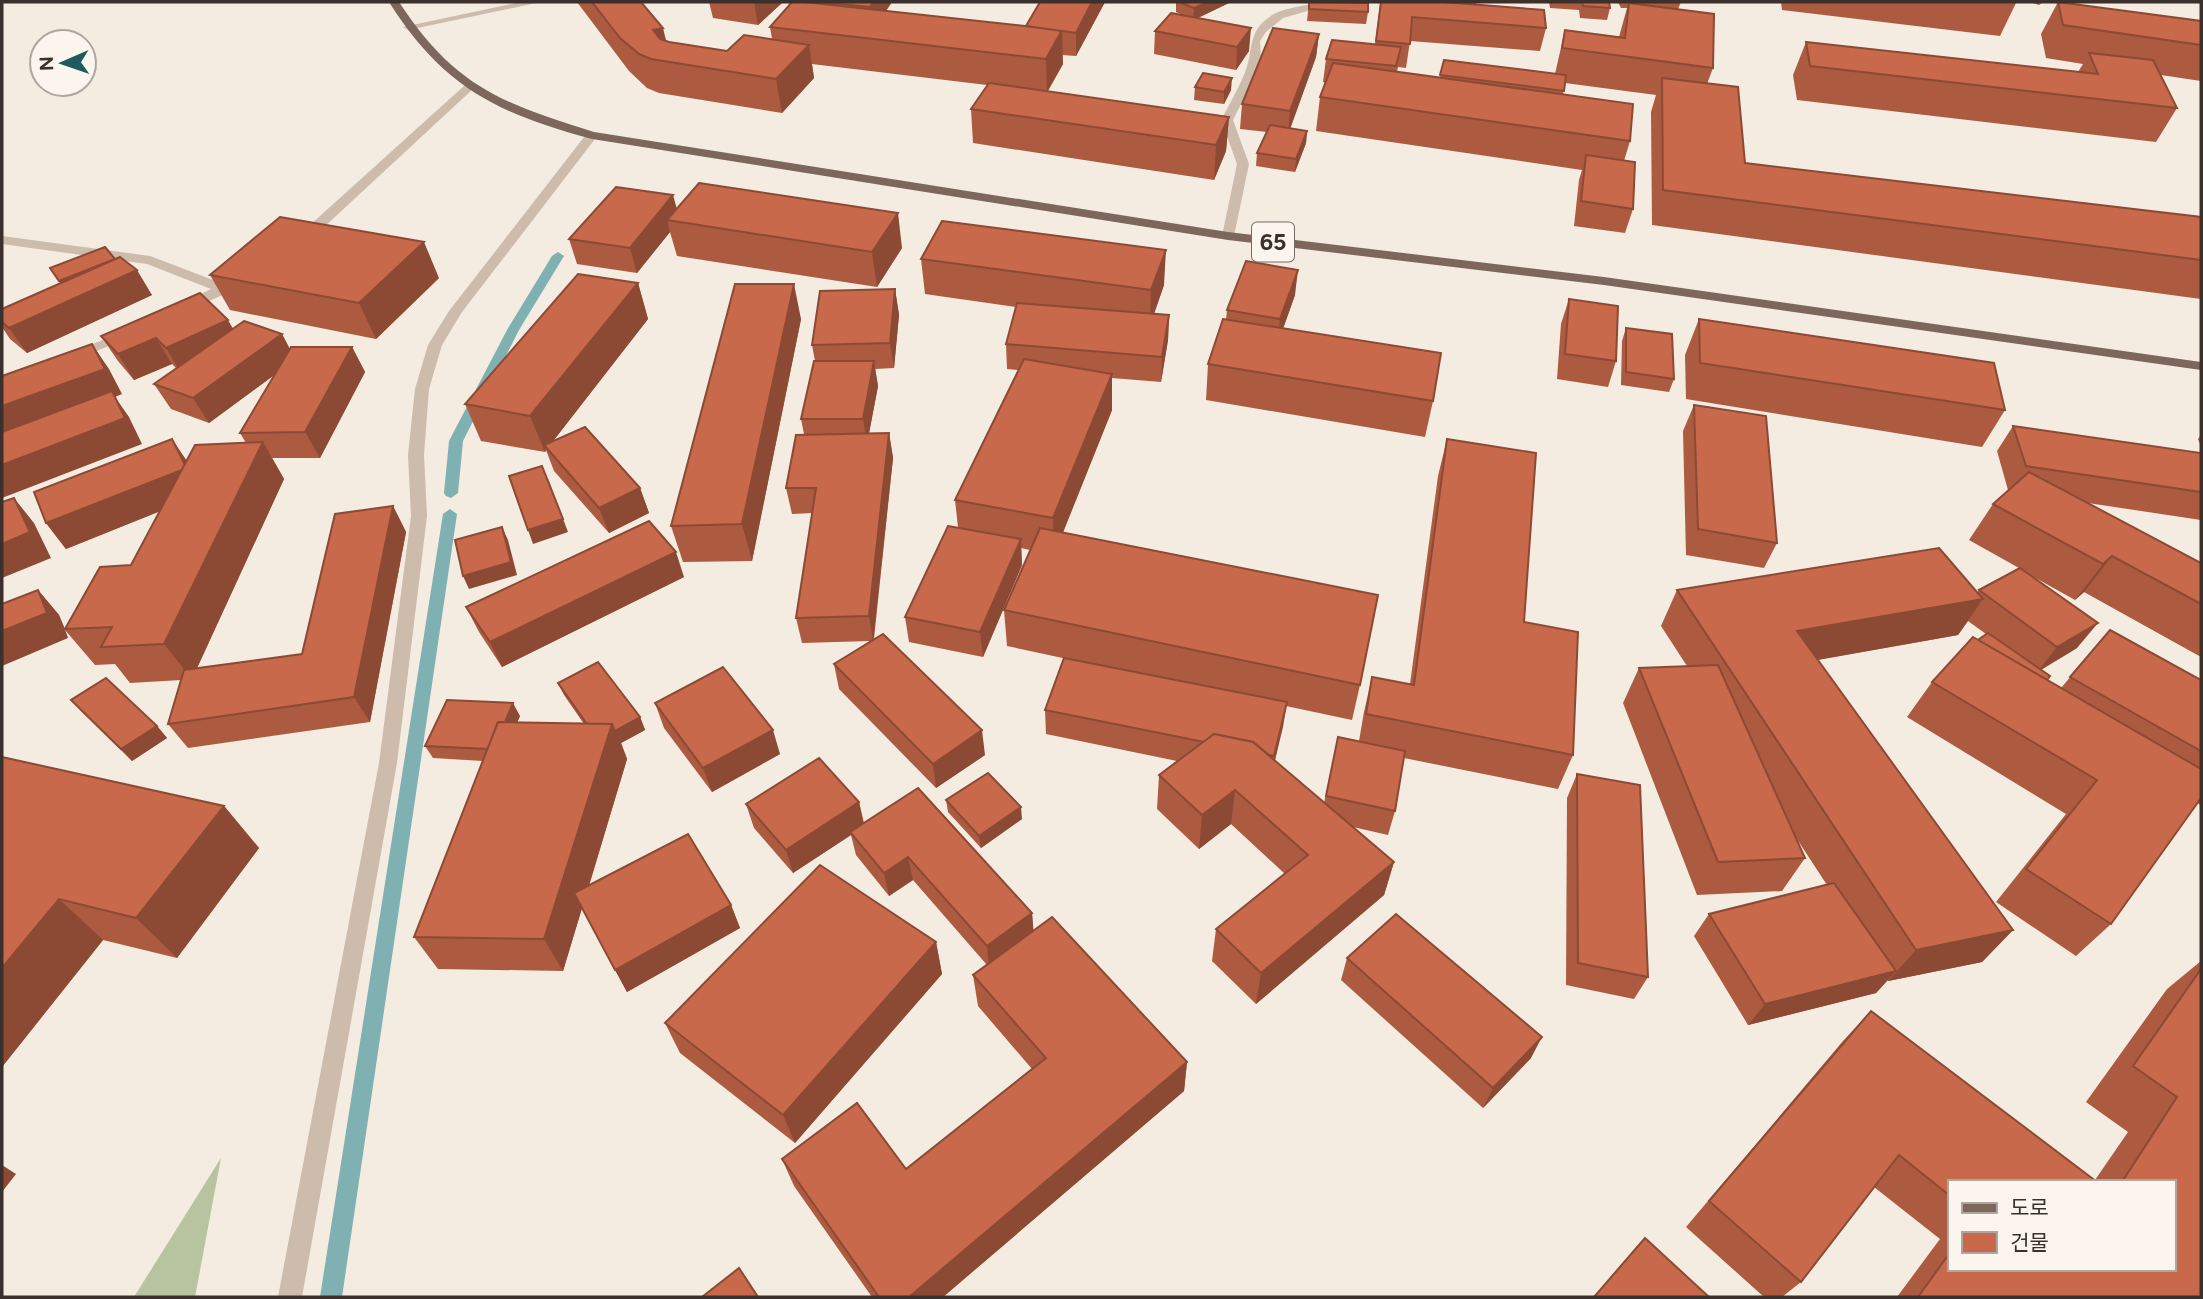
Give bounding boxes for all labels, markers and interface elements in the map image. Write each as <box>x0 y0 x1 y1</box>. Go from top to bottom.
north arrow <box>28 28 98 98</box>
text: N <box>35 56 58 71</box>
road number: 65 <box>1252 222 1294 262</box>
legend <box>1948 1180 2175 1271</box>
text: 도로 <box>2010 1195 2049 1220</box>
text: 건물 <box>2010 1230 2049 1255</box>

